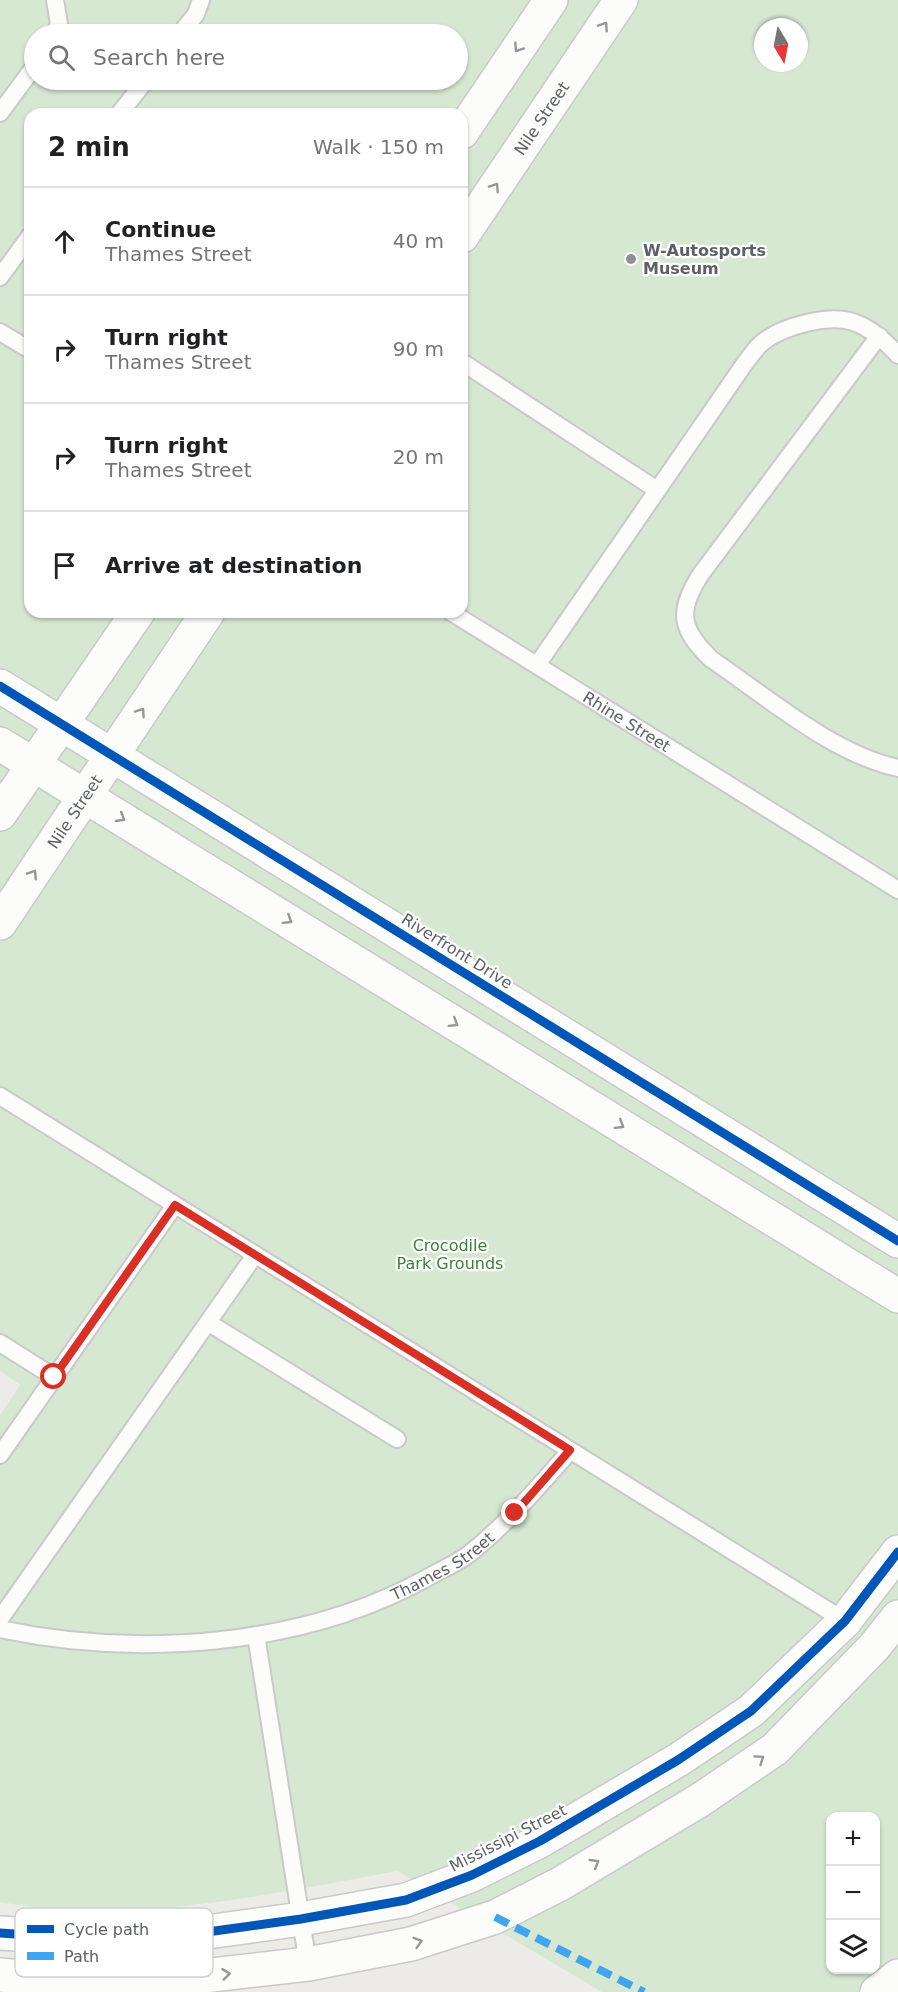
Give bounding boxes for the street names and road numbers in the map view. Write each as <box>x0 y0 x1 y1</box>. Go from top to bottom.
street label: Nile Street <box>510 78 573 159</box>
street label: Rhine Street <box>580 687 674 756</box>
street label: Nile Street <box>43 771 106 852</box>
street label: Riverfront Drive <box>398 909 516 993</box>
street label: Thames Street <box>387 1528 498 1604</box>
street label: Mississipi Street <box>446 1800 570 1876</box>

